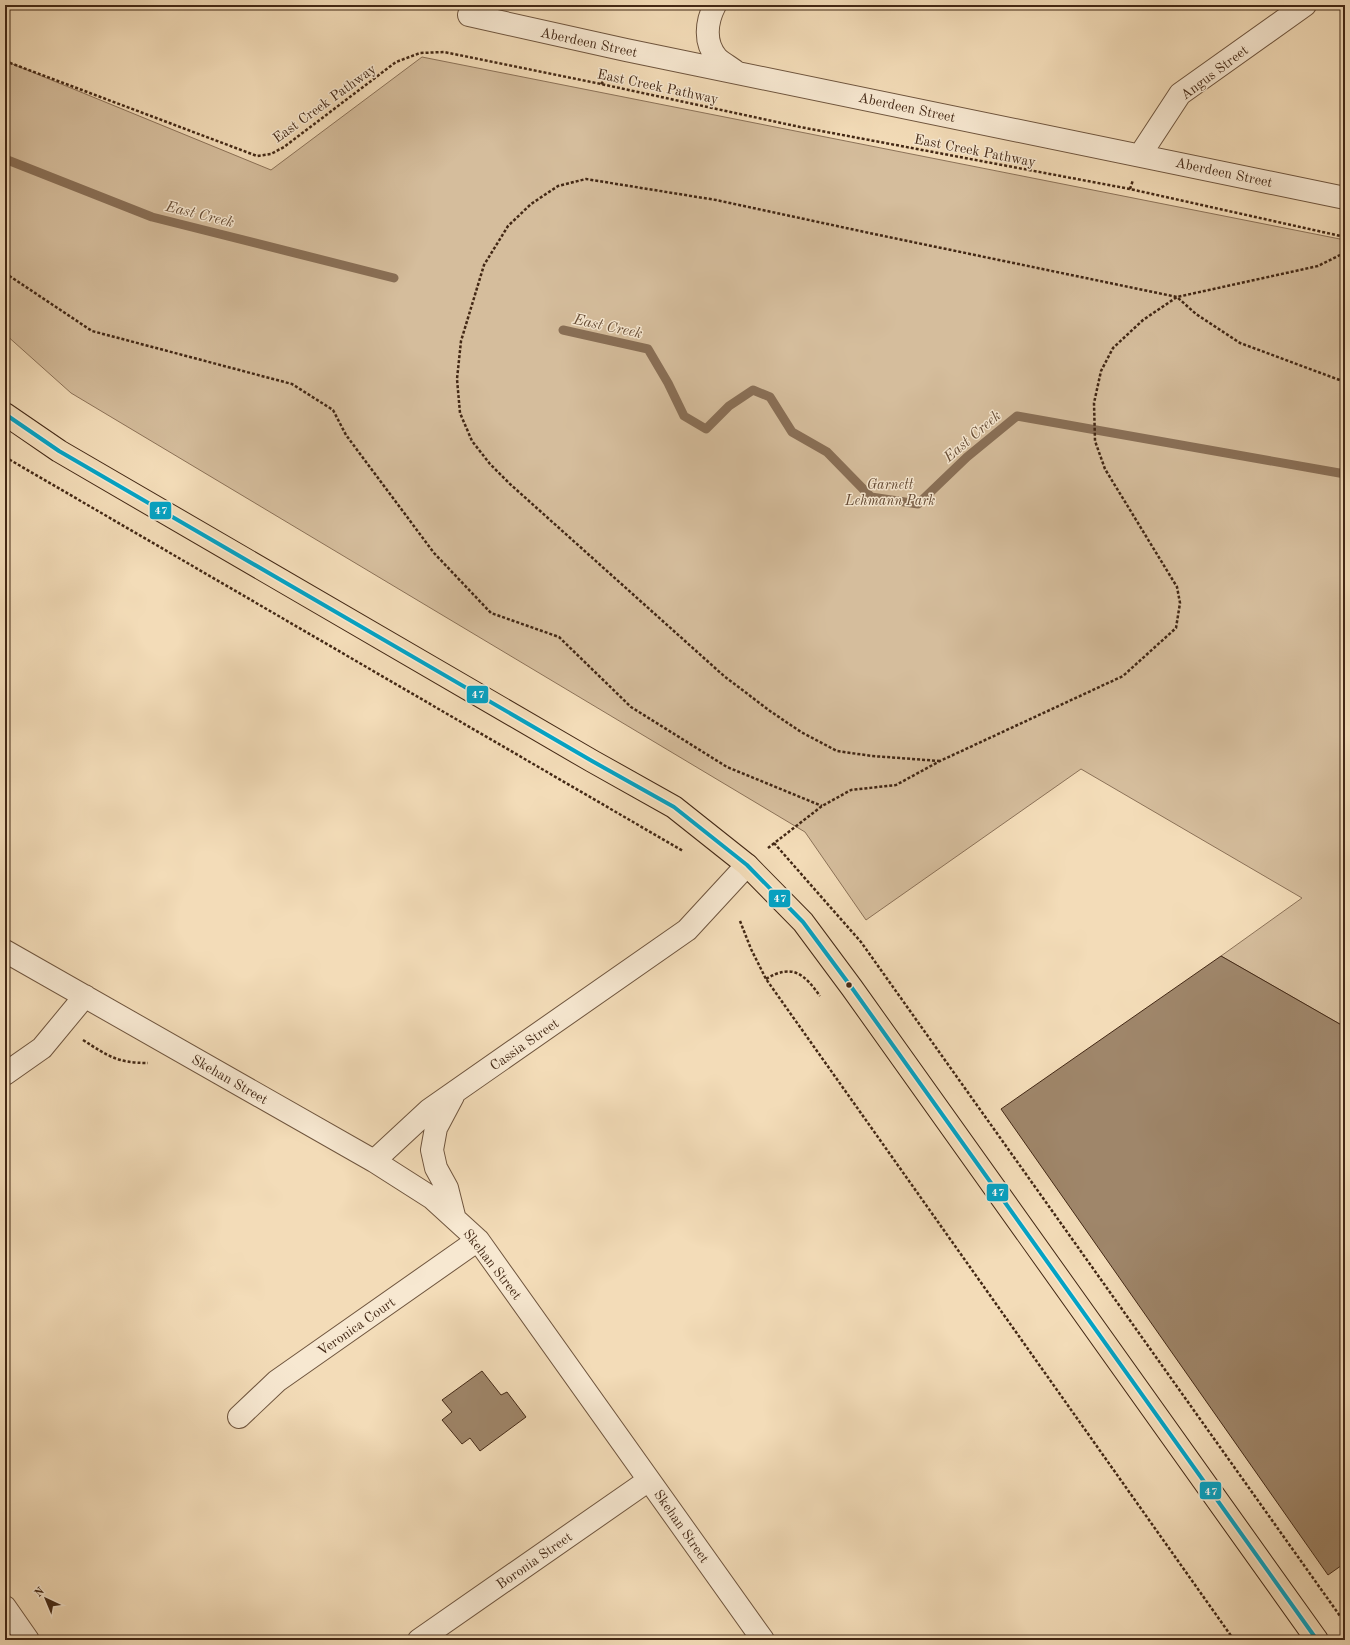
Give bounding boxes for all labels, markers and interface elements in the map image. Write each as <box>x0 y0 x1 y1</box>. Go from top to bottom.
street label: Aberdeen Street <box>539 26 639 60</box>
street label: Angus Street <box>1178 43 1251 103</box>
street label: East Creek Pathway <box>270 62 379 146</box>
street label: East Creek Pathway <box>596 67 720 107</box>
street label: Aberdeen Street <box>857 91 957 125</box>
street label: East Creek Pathway <box>913 132 1037 170</box>
street label: Aberdeen Street <box>1174 156 1274 190</box>
water label: East Creek <box>163 199 235 231</box>
water label: East Creek <box>571 313 643 342</box>
water label: East Creek <box>941 409 1004 466</box>
park label: Garnett Lehmann Park <box>844 478 935 508</box>
line badge: 47 <box>149 501 172 520</box>
text: 47 <box>155 506 167 517</box>
line badge: 47 <box>466 685 489 704</box>
text: 47 <box>472 690 484 701</box>
line badge: 47 <box>768 889 791 908</box>
text: 47 <box>774 894 786 905</box>
unlabelled marker <box>844 980 854 990</box>
street label: Cassia Street <box>488 1016 562 1074</box>
street label: Skehan Street <box>189 1052 270 1107</box>
line badge: 47 <box>986 1183 1009 1202</box>
text: 47 <box>992 1188 1004 1199</box>
street label: Skehan Street <box>460 1227 524 1303</box>
street label: Veronica Court <box>315 1295 398 1359</box>
line badge: 47 <box>1199 1481 1222 1500</box>
text: 47 <box>1205 1487 1217 1498</box>
street label: Skehan Street <box>651 1488 711 1566</box>
street label: Boronia Street <box>494 1530 575 1592</box>
north arrow <box>26 1579 66 1619</box>
text: N <box>33 1586 47 1600</box>

